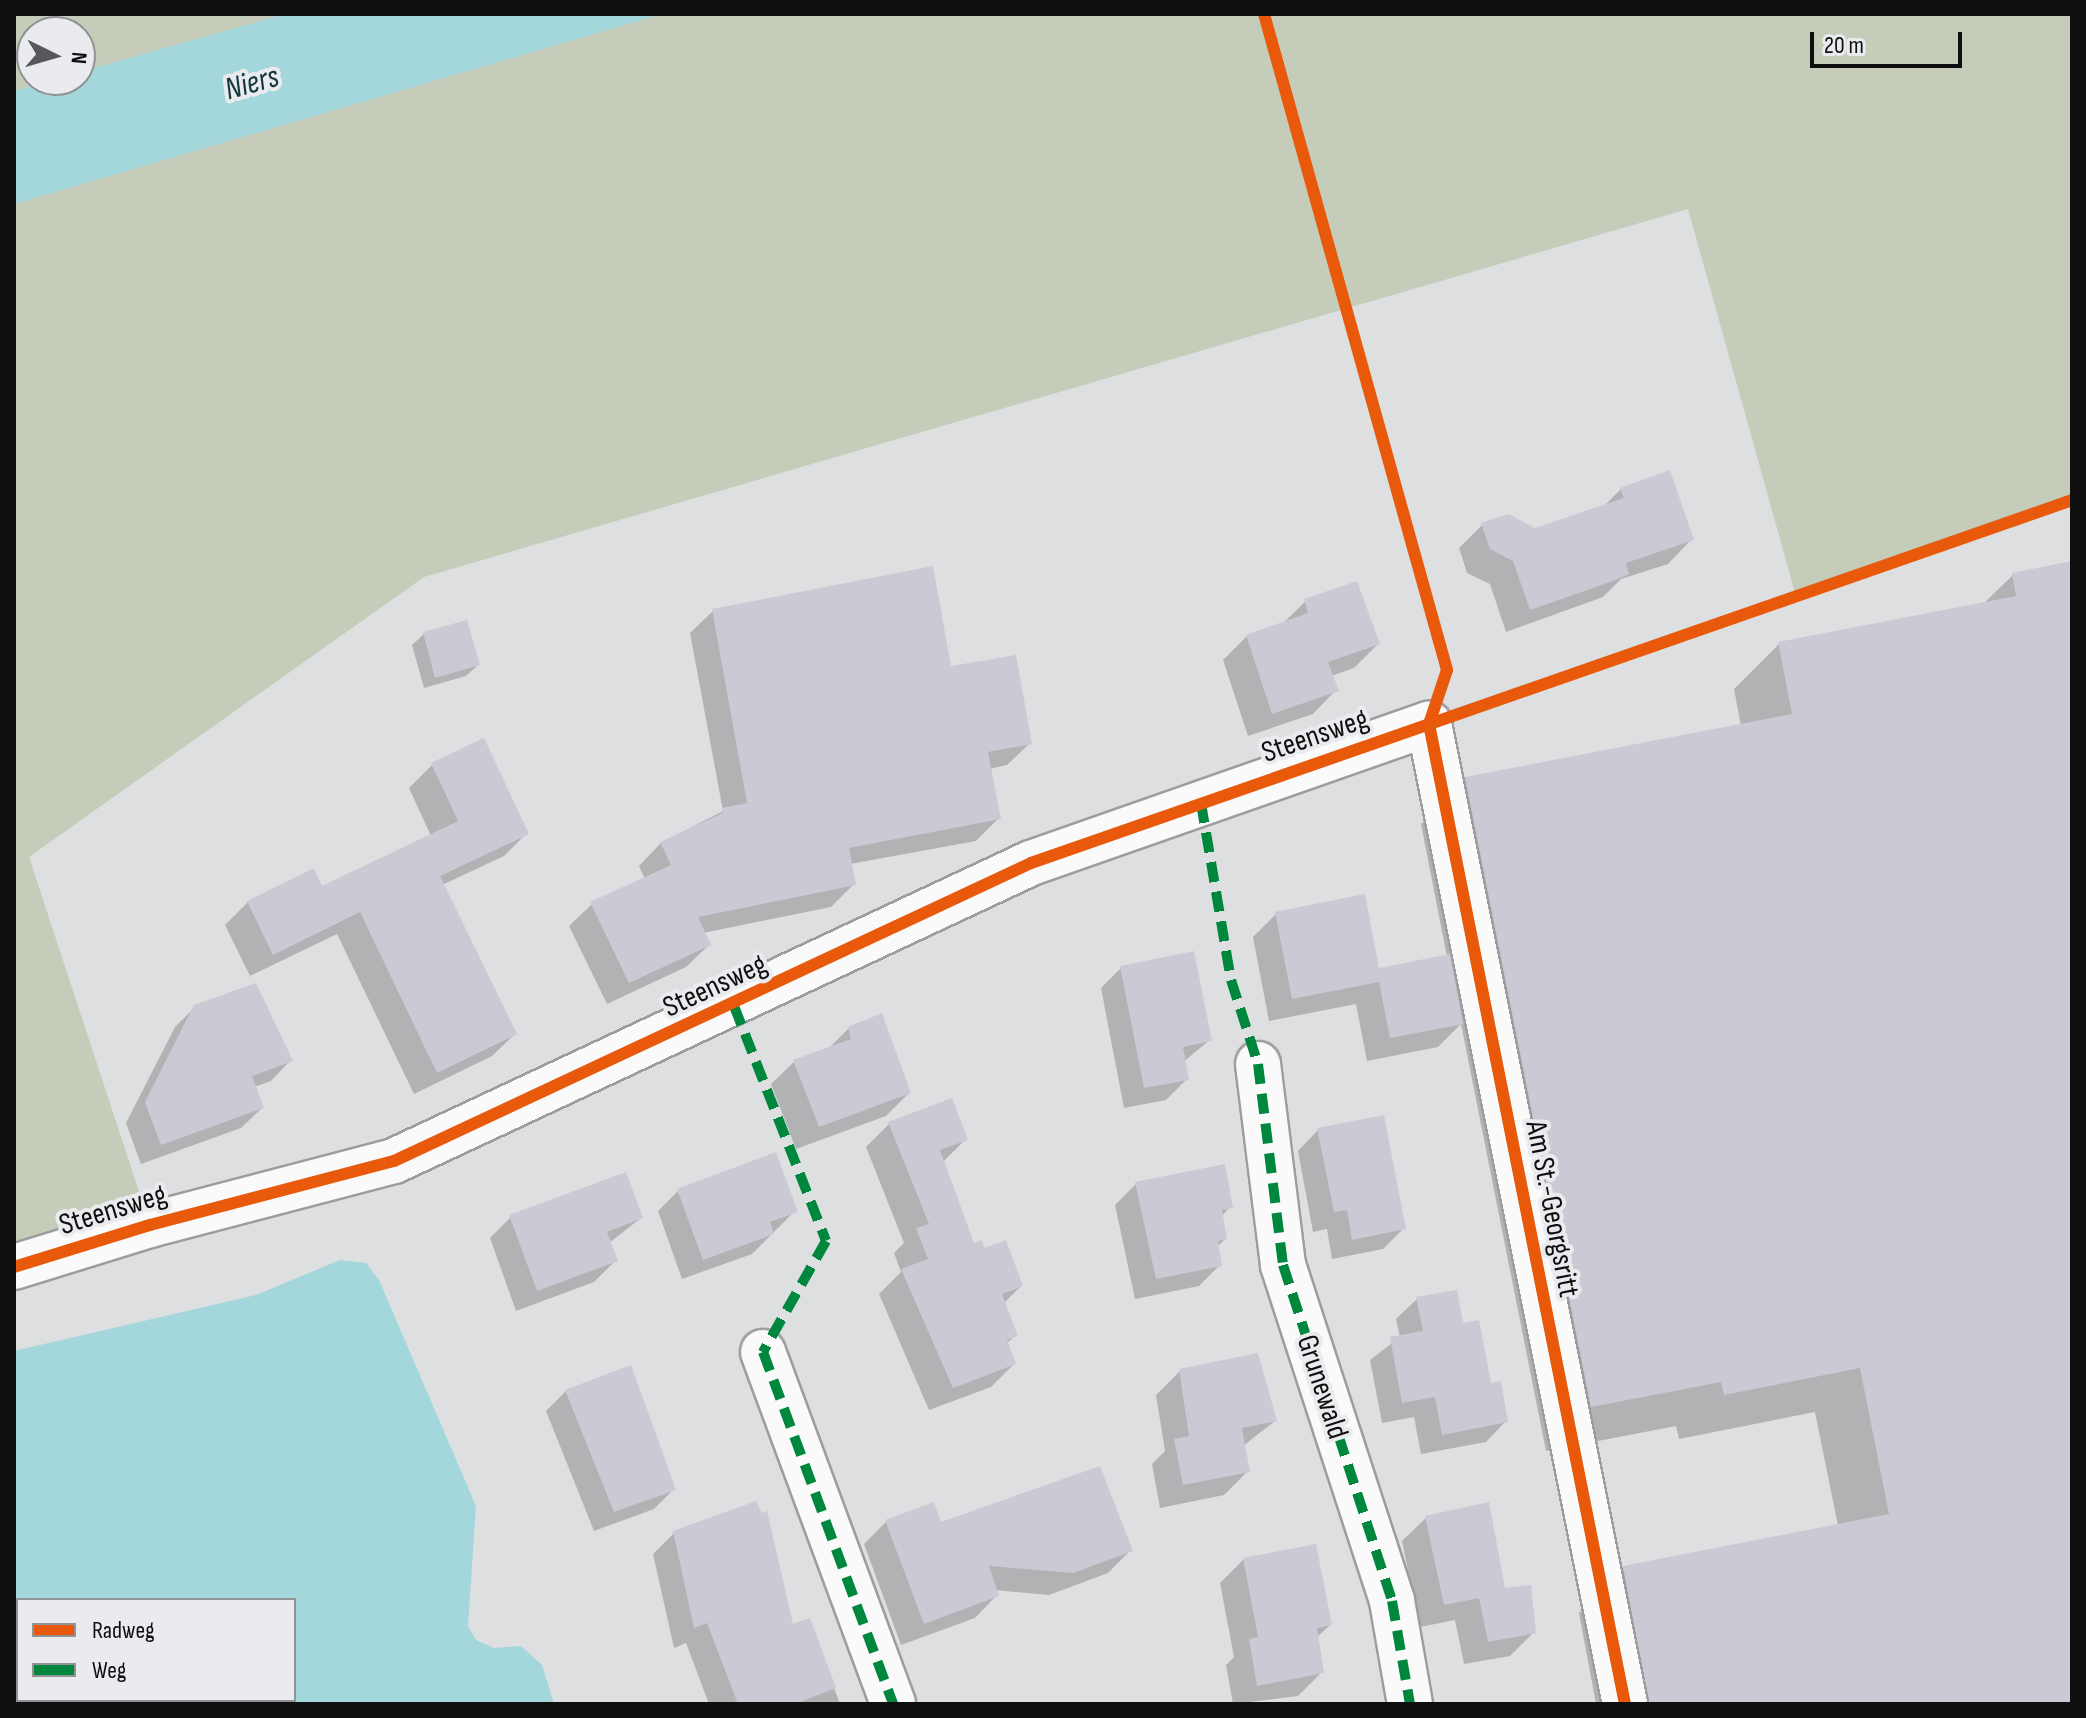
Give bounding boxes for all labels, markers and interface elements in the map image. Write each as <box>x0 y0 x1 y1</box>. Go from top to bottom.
north arrow <box>16 16 96 96</box>
scale bar <box>1814 16 1966 66</box>
text: 20 m <box>1824 31 1864 60</box>
text: N <box>64 51 92 65</box>
water label: Niers <box>221 58 283 110</box>
street label: Steensweg <box>1257 701 1373 771</box>
street label: Steensweg <box>657 946 773 1026</box>
street label: Am St.-Georgsritt <box>1517 1118 1587 1300</box>
street label: Steensweg <box>55 1177 171 1243</box>
street label: Grunewald <box>1288 1331 1356 1443</box>
legend <box>16 1598 296 1702</box>
text: Radweg <box>92 1616 155 1645</box>
text: Weg <box>92 1656 126 1685</box>

